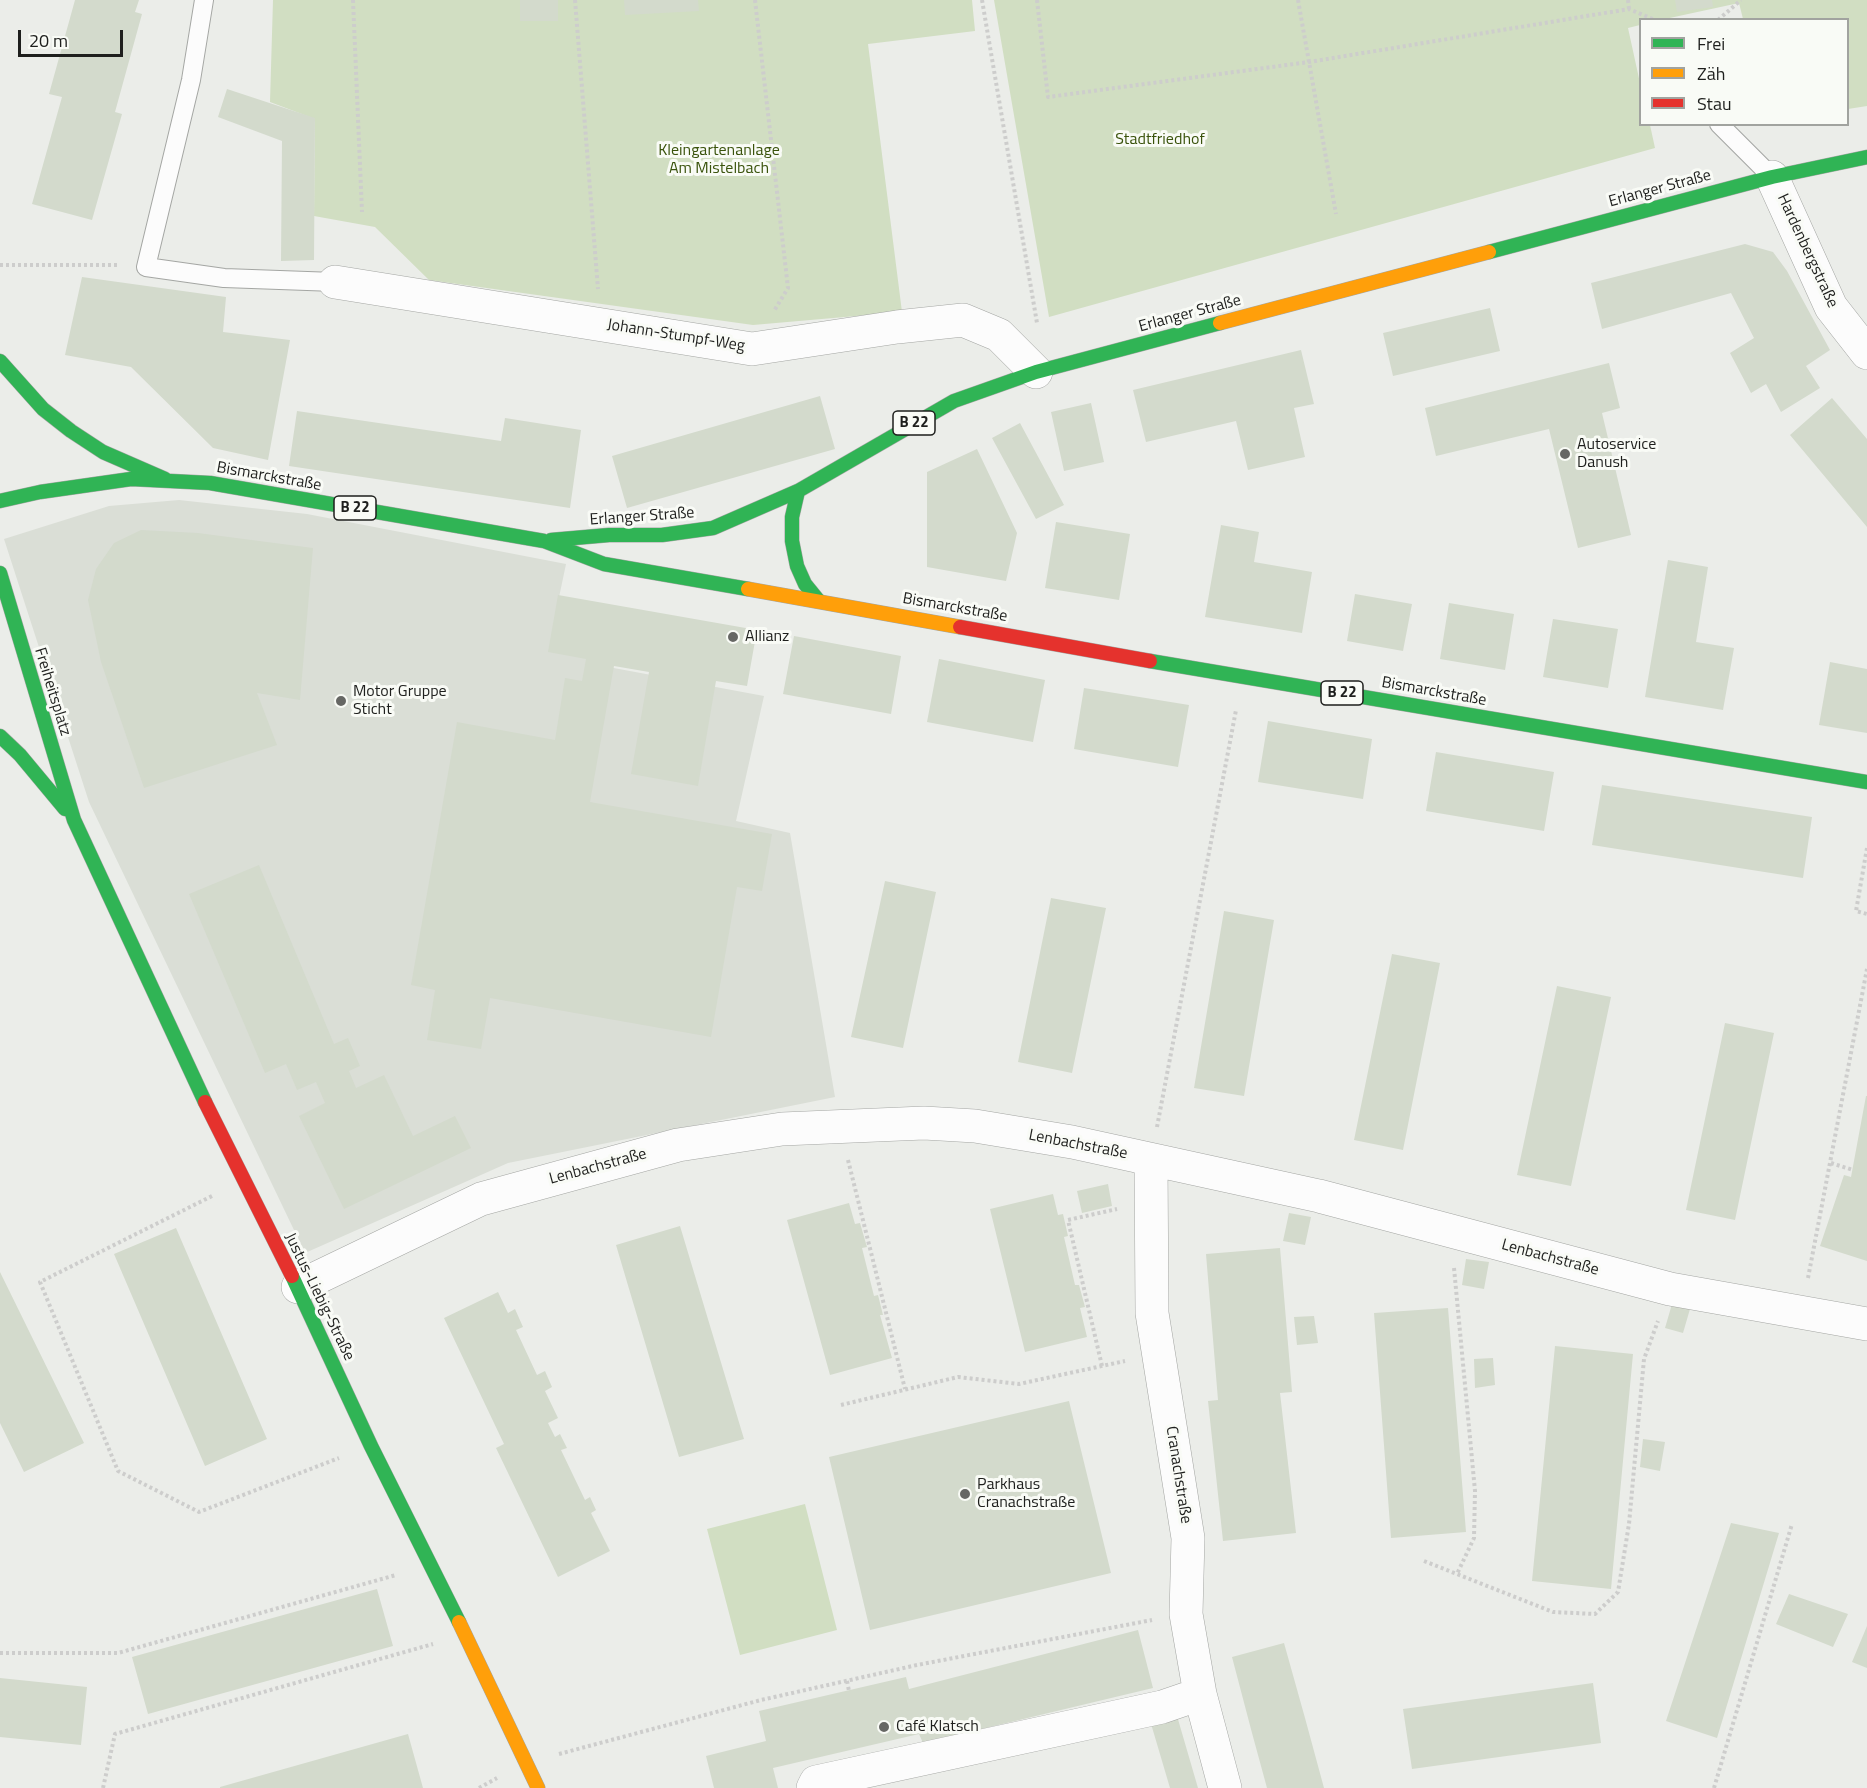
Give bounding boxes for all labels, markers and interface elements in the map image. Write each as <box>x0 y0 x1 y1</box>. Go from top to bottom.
scale bar <box>21 18 126 56</box>
legend <box>1639 18 1849 126</box>
text: 20 m <box>29 27 68 54</box>
text: Frei <box>1697 30 1725 57</box>
text: Zäh <box>1697 60 1725 87</box>
text: Stau <box>1697 90 1732 117</box>
park label: Stadtfriedhof <box>1115 130 1205 150</box>
park label: Kleingartenanlage Am Mistelbach <box>658 141 780 179</box>
street label: Erlanger Straße <box>1607 166 1713 212</box>
street label: Hardenbergstraße <box>1772 191 1842 311</box>
street label: Erlanger Straße <box>1137 291 1243 337</box>
street label: Johann-Stumpf-Weg <box>606 316 746 356</box>
road number: B 22 <box>893 411 935 435</box>
place label: Autoservice Danush <box>1577 435 1656 473</box>
marker: Autoservice Danush <box>1558 447 1572 461</box>
street label: Bismarckstraße <box>215 458 323 496</box>
road number: B 22 <box>334 496 376 520</box>
street label: Erlanger Straße <box>589 504 695 530</box>
street label: Bismarckstraße <box>901 589 1009 627</box>
place label: Allianz <box>745 627 789 647</box>
marker: Allianz <box>726 630 740 644</box>
street label: Freiheitsplatz <box>29 646 75 738</box>
street label: Bismarckstraße <box>1380 673 1488 711</box>
road number: B 22 <box>1321 681 1363 705</box>
place label: Motor Gruppe Sticht <box>353 682 447 720</box>
marker: Motor Gruppe Sticht <box>334 694 348 708</box>
street label: Lenbachstraße <box>1027 1126 1129 1164</box>
street label: Lenbachstraße <box>547 1145 649 1189</box>
street label: Justus-Liebig-Straße <box>280 1230 358 1364</box>
street label: Lenbachstraße <box>1499 1236 1601 1280</box>
street label: Cranachstraße <box>1161 1425 1195 1525</box>
place label: Parkhaus Cranachstraße <box>977 1475 1075 1513</box>
marker: Parkhaus Cranachstraße <box>958 1487 972 1501</box>
place label: Café Klatsch <box>896 1717 979 1737</box>
marker: Café Klatsch <box>877 1720 891 1734</box>

